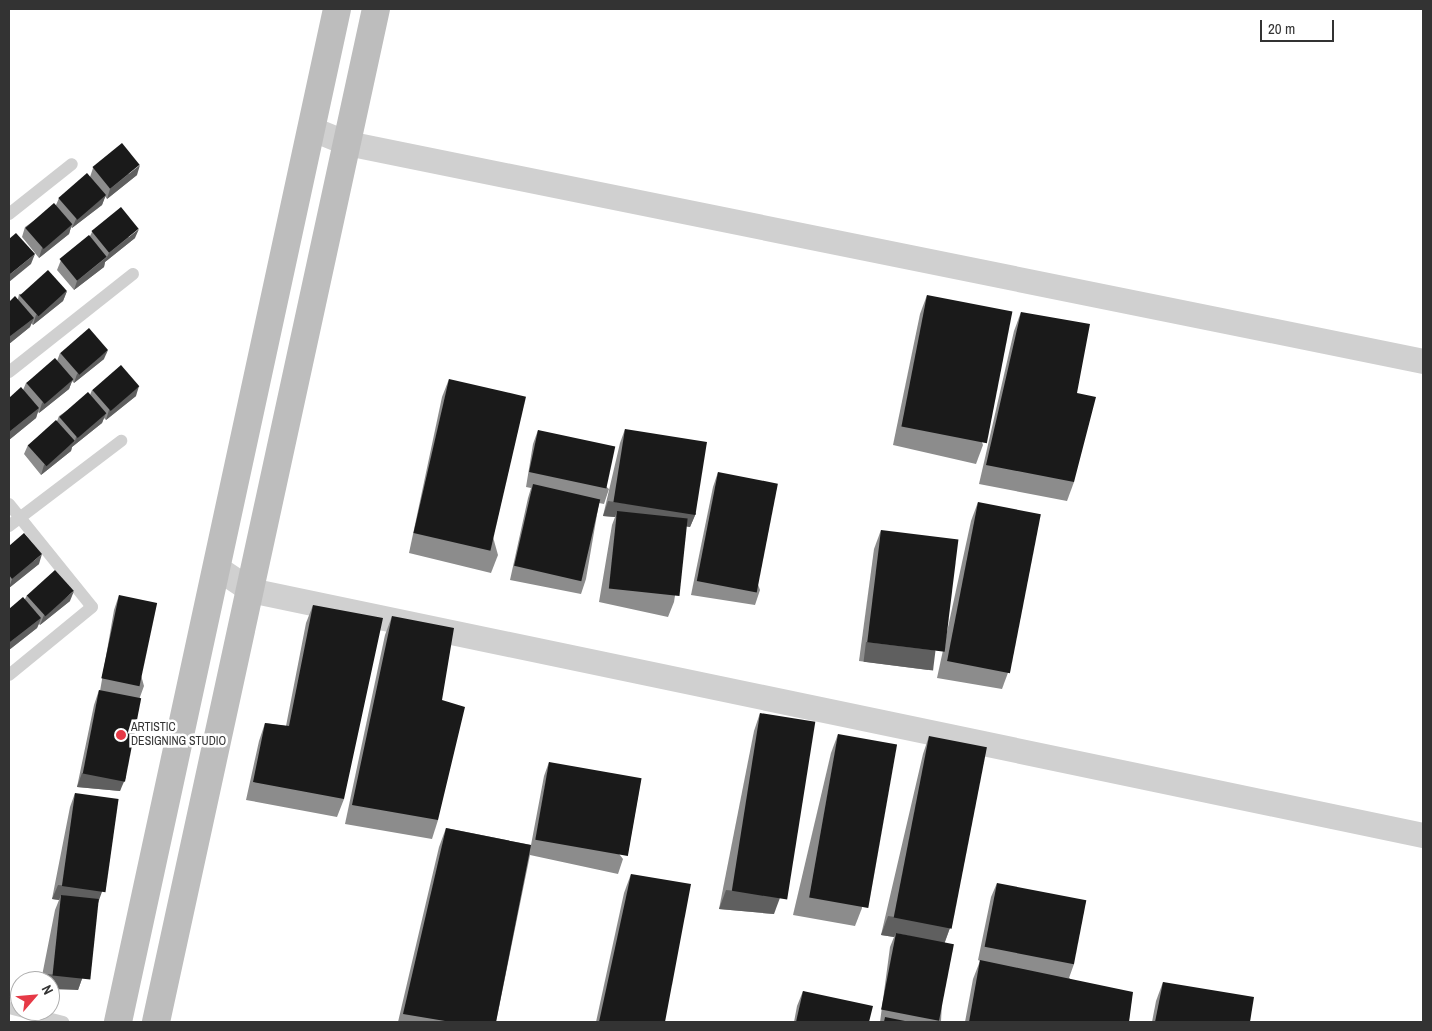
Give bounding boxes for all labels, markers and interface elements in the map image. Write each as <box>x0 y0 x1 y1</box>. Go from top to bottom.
scale bar <box>1262 10 1336 42</box>
text: 20 m <box>1268 18 1295 39</box>
place label: ARTISTIC DESIGNING STUDIO <box>131 721 226 749</box>
marker: ARTISTIC DESIGNING STUDIO <box>115 729 127 741</box>
north arrow <box>10 971 60 1021</box>
text: N <box>38 982 57 997</box>

